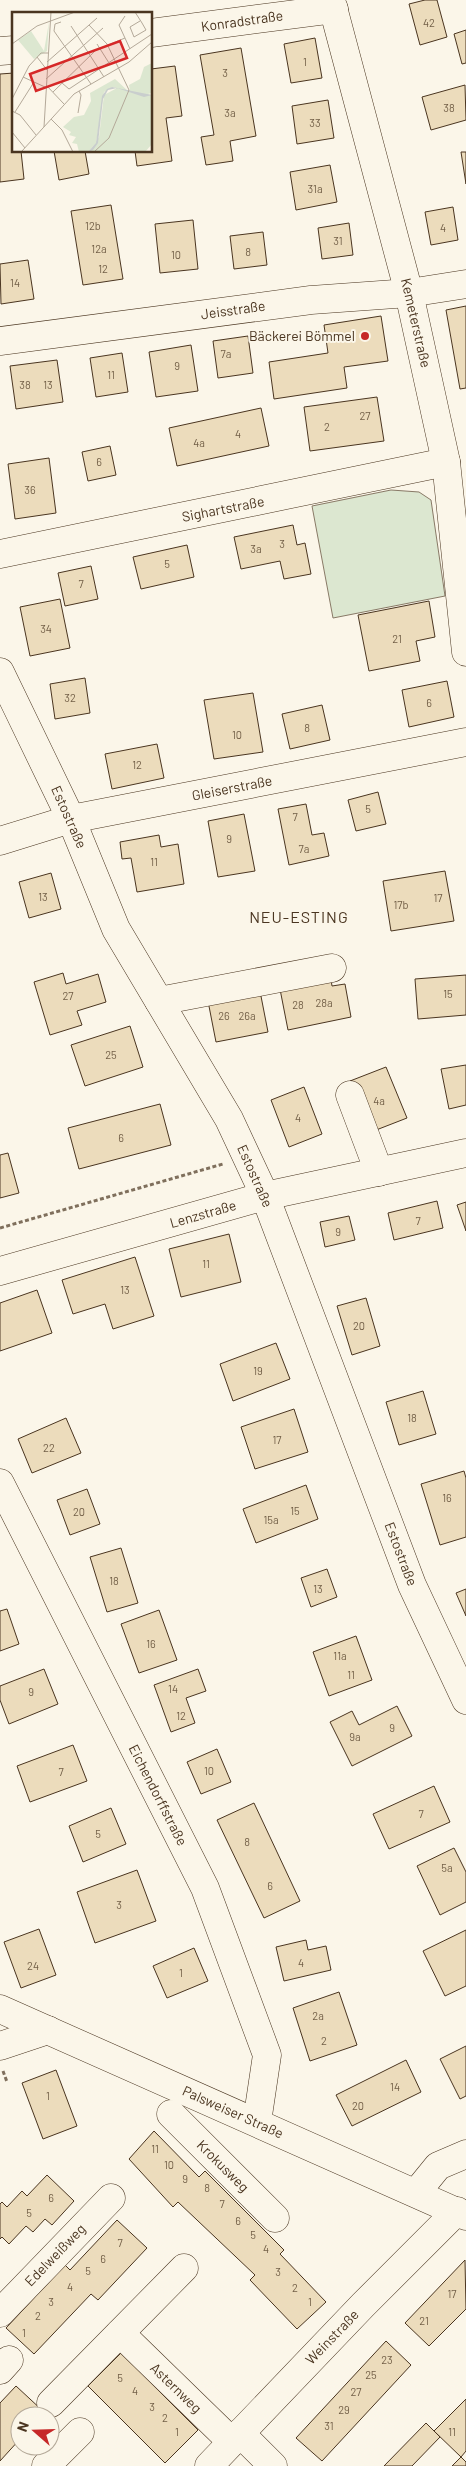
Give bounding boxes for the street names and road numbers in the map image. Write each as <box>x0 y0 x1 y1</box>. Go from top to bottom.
street label: Konradstraße <box>200 6 284 35</box>
street label: Kemeterstraße <box>398 276 435 369</box>
street label: Jeisstraße <box>200 297 266 322</box>
street label: Sighartstraße <box>180 492 266 525</box>
street label: Gleiserstraße <box>190 771 273 804</box>
street label: Estostraße <box>48 783 91 851</box>
street label: Estostraße <box>234 1142 277 1210</box>
street label: Lenzstraße <box>168 1196 238 1231</box>
street label: Estostraße <box>382 1519 421 1588</box>
street label: Eichendorffstraße <box>126 1741 191 1848</box>
street label: Palsweiser Straße <box>180 2082 286 2141</box>
street label: Krokusweg <box>194 2136 253 2195</box>
street label: Edelweißweg <box>21 2220 89 2289</box>
street label: Weinstraße <box>301 2306 362 2368</box>
street label: Asternweg <box>147 2359 206 2416</box>

